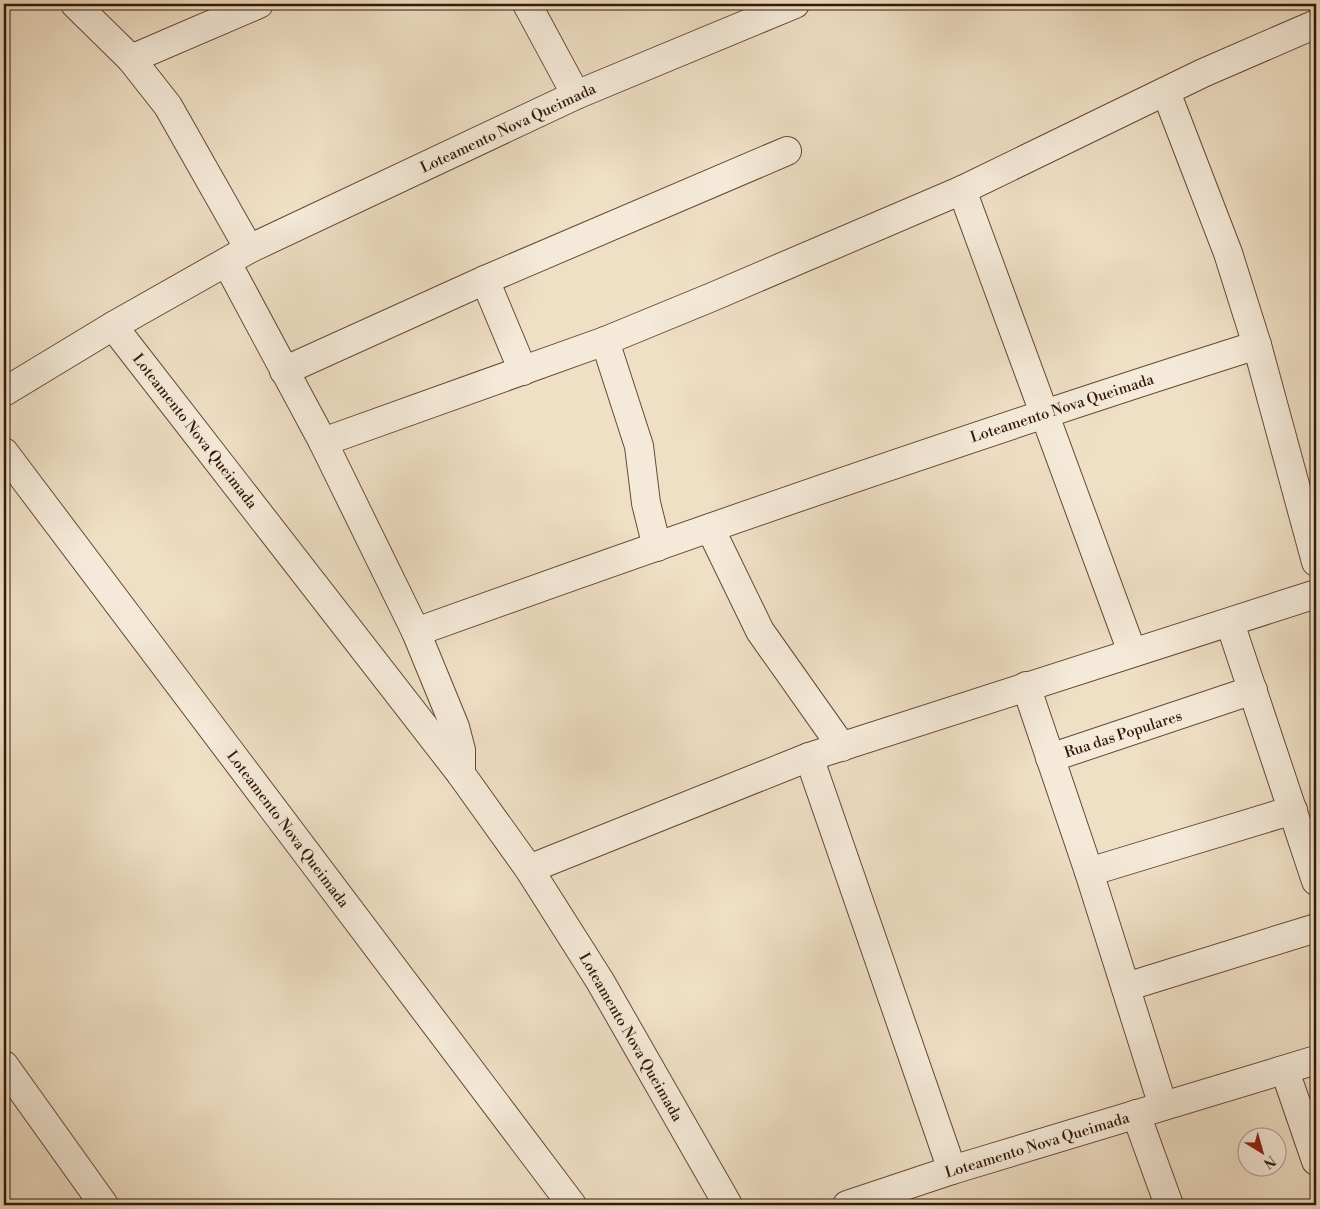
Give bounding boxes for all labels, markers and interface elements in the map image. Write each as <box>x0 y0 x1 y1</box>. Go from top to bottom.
street label: Loteamento Nova Queimada <box>417 79 599 178</box>
street label: Loteamento Nova Queimada <box>128 350 261 513</box>
street label: Loteamento Nova Queimada <box>968 370 1157 447</box>
street label: Rua das Populares <box>1062 706 1184 762</box>
street label: Loteamento Nova Queimada <box>222 747 353 912</box>
street label: Loteamento Nova Queimada <box>574 949 687 1125</box>
street label: Loteamento Nova Queimada <box>943 1108 1132 1183</box>
north arrow <box>1238 1126 1288 1176</box>
text: N <box>1259 1151 1279 1172</box>

